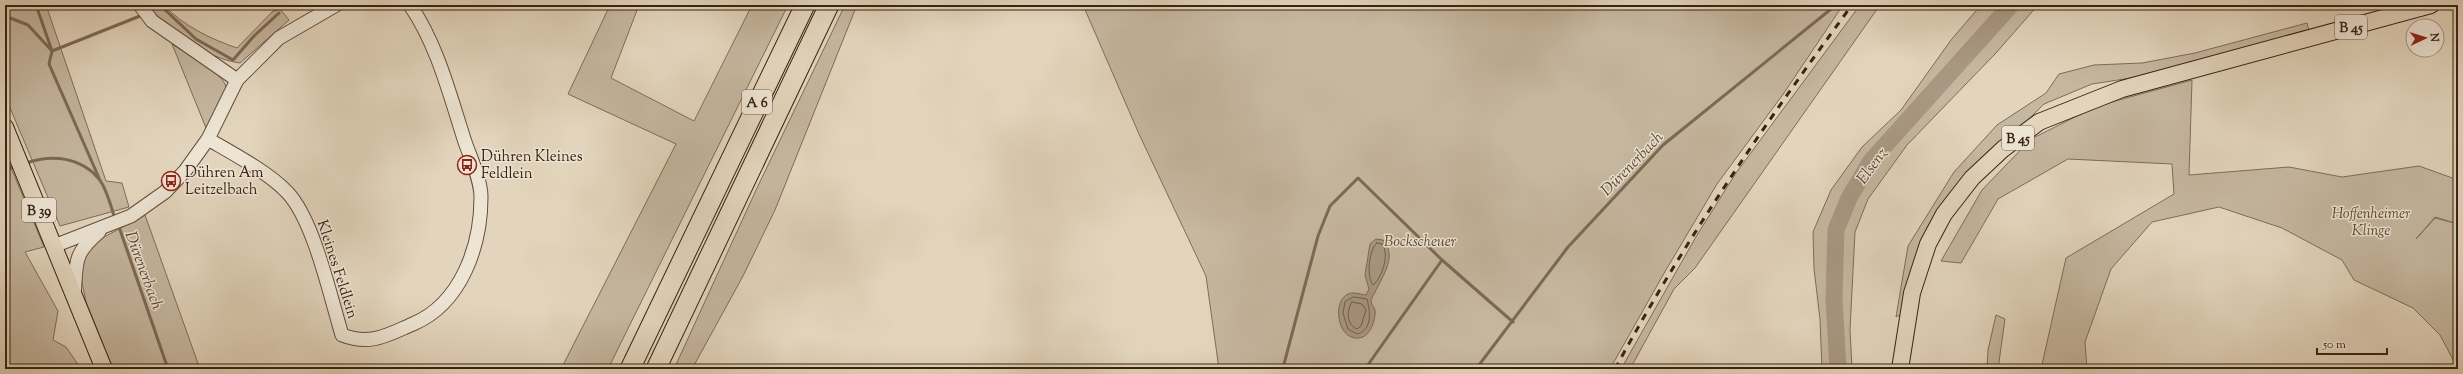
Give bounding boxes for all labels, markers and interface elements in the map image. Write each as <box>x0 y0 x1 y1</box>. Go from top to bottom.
road number: B 45 <box>2335 15 2367 39</box>
north arrow <box>2405 18 2445 58</box>
text: N <box>2426 31 2442 43</box>
road number: A 6 <box>742 90 772 114</box>
road number: B 45 <box>2002 126 2034 150</box>
water label: Dürenerbach <box>1596 127 1670 202</box>
water label: Elsenz <box>1852 143 1895 190</box>
place label: Dühren Kleines Feldlein <box>481 147 583 185</box>
bus stop icon: Dühren Kleines Feldlein <box>456 154 478 176</box>
place label: Dühren Am Leitzelbach <box>185 163 264 201</box>
bus stop icon: Dühren Am Leitzelbach <box>160 170 182 192</box>
road number: B 39 <box>22 198 56 222</box>
park label: Hoffenheimer Klinge <box>2332 204 2411 242</box>
street label: Kleines Feldlein <box>311 217 362 322</box>
water label: Dürenerbach <box>118 228 168 313</box>
park label: Bockscheuer <box>1384 232 1457 253</box>
scale bar <box>2317 330 2387 356</box>
text: 50 m <box>2322 336 2346 354</box>

